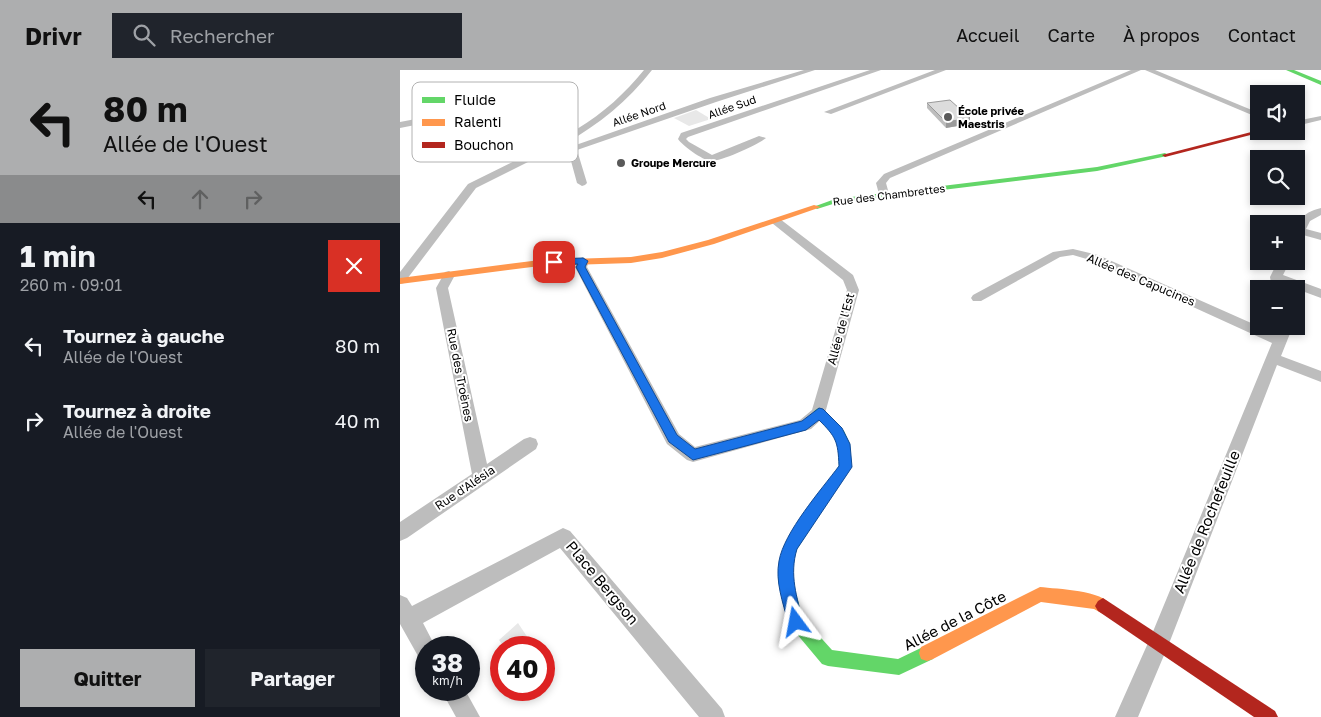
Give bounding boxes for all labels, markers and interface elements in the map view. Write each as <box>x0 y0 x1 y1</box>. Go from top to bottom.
search box <box>112 13 462 58</box>
text: Drivr <box>25 21 82 50</box>
icon: search <box>130 21 158 49</box>
text: Rechercher <box>170 24 274 47</box>
text: Accueil <box>956 24 1020 46</box>
text: Carte <box>1048 24 1095 46</box>
text: À propos <box>1123 24 1200 46</box>
text: Contact <box>1228 24 1296 46</box>
legend <box>412 82 578 162</box>
map controls <box>1250 85 1305 335</box>
button: sound <box>1250 85 1305 140</box>
text: 80 m <box>103 88 188 130</box>
icon: left <box>20 90 85 155</box>
text: Fluide <box>454 91 496 108</box>
street label: Allée Sud <box>706 92 758 121</box>
street label: Allée Nord <box>610 98 667 129</box>
place label: École privée Maestris <box>958 104 1025 130</box>
marker: École privée Maestris <box>942 111 954 123</box>
text: Ralenti <box>454 113 502 130</box>
text: Allée de l'Ouest <box>103 130 268 157</box>
text: Bouchon <box>454 136 514 153</box>
button: search <box>1250 150 1305 205</box>
place label: Groupe Mercure <box>631 156 717 169</box>
marker: Groupe Mercure <box>615 157 627 169</box>
street label: Rue des Chambrettes <box>832 181 946 208</box>
icon: left <box>133 185 161 213</box>
icon: ahead <box>186 185 214 213</box>
icon: right <box>239 185 267 213</box>
button: + <box>1250 215 1305 270</box>
text: 1 min <box>20 238 96 274</box>
button: close <box>328 240 380 292</box>
pin <box>533 241 575 283</box>
icon: arrive <box>540 248 568 276</box>
street label: Allée des Capucines <box>1085 250 1198 309</box>
text: 260 m · 09:01 <box>20 275 122 295</box>
button: − <box>1250 280 1305 335</box>
street label: Allée de l'Est <box>824 291 857 367</box>
text: Tournez à gauche <box>63 324 224 347</box>
street label: Rue des Troënes <box>444 327 477 423</box>
icon: left <box>20 332 48 360</box>
text: 80 m <box>335 334 380 357</box>
text: Allée de l'Ouest <box>63 347 183 367</box>
text: Tournez à droite <box>63 399 211 422</box>
icon: right <box>20 407 48 435</box>
text: 40 m <box>335 409 380 432</box>
text: Allée de l'Ouest <box>63 422 183 442</box>
street label: Allée de Rochefeuille <box>1169 447 1243 596</box>
street label: Rue d'Alésia <box>432 462 498 513</box>
street label: Place Bergson <box>563 537 643 628</box>
street label: Allée de la Côte <box>900 586 1009 654</box>
position arrow <box>769 595 821 647</box>
speed limit sign: 40 <box>490 636 555 701</box>
text: 38 <box>432 647 463 678</box>
button: Quitter <box>20 649 195 707</box>
button: Partager <box>205 649 380 707</box>
text: km/h <box>432 673 463 688</box>

